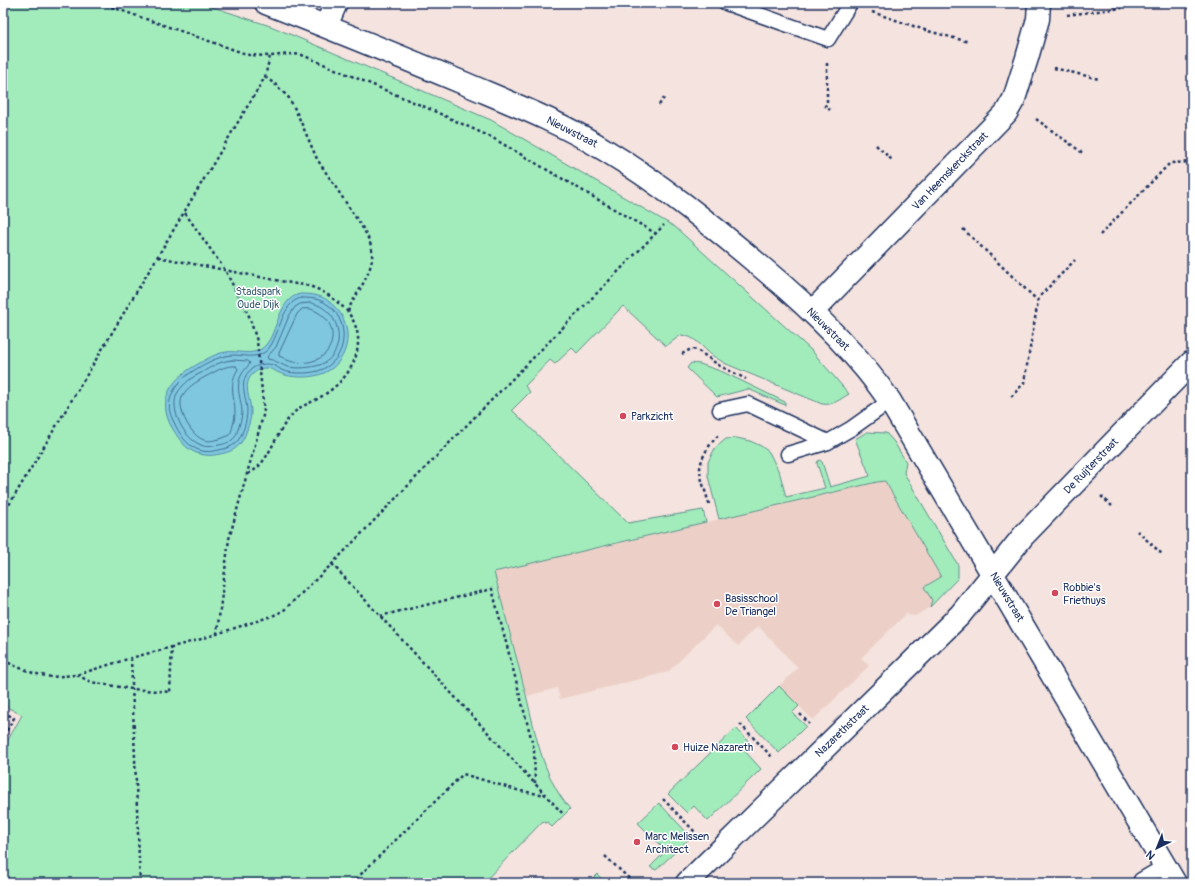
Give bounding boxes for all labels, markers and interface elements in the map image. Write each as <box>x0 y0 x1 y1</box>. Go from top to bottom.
street label: Nieuwstraat <box>544 114 600 151</box>
street label: Van Heemskerckstraat <box>909 129 991 213</box>
park label: Stadspark Oude Dijk <box>235 285 281 311</box>
street label: Nieuwstraat <box>804 305 853 354</box>
place label: Parkzicht <box>631 410 674 423</box>
marker: Parkzicht <box>618 411 628 421</box>
street label: De Ruijterstraat <box>1061 435 1121 497</box>
street label: Nieuwstraat <box>987 570 1027 625</box>
place label: Robbie's Friethuys <box>1063 581 1106 607</box>
marker: Robbie's Friethuys <box>1050 588 1060 598</box>
place label: Basisschool De Triangel <box>725 592 778 618</box>
marker: Basisschool De Triangel <box>712 599 722 609</box>
street label: Nazarethstraat <box>812 702 872 760</box>
place label: Huize Nazareth <box>683 741 753 754</box>
marker: Huize Nazareth <box>670 742 680 752</box>
north arrow <box>1137 828 1177 868</box>
place label: Marc Melissen Architect <box>645 830 709 856</box>
marker: Marc Melissen Architect <box>632 837 642 847</box>
text: N <box>1143 847 1158 862</box>

